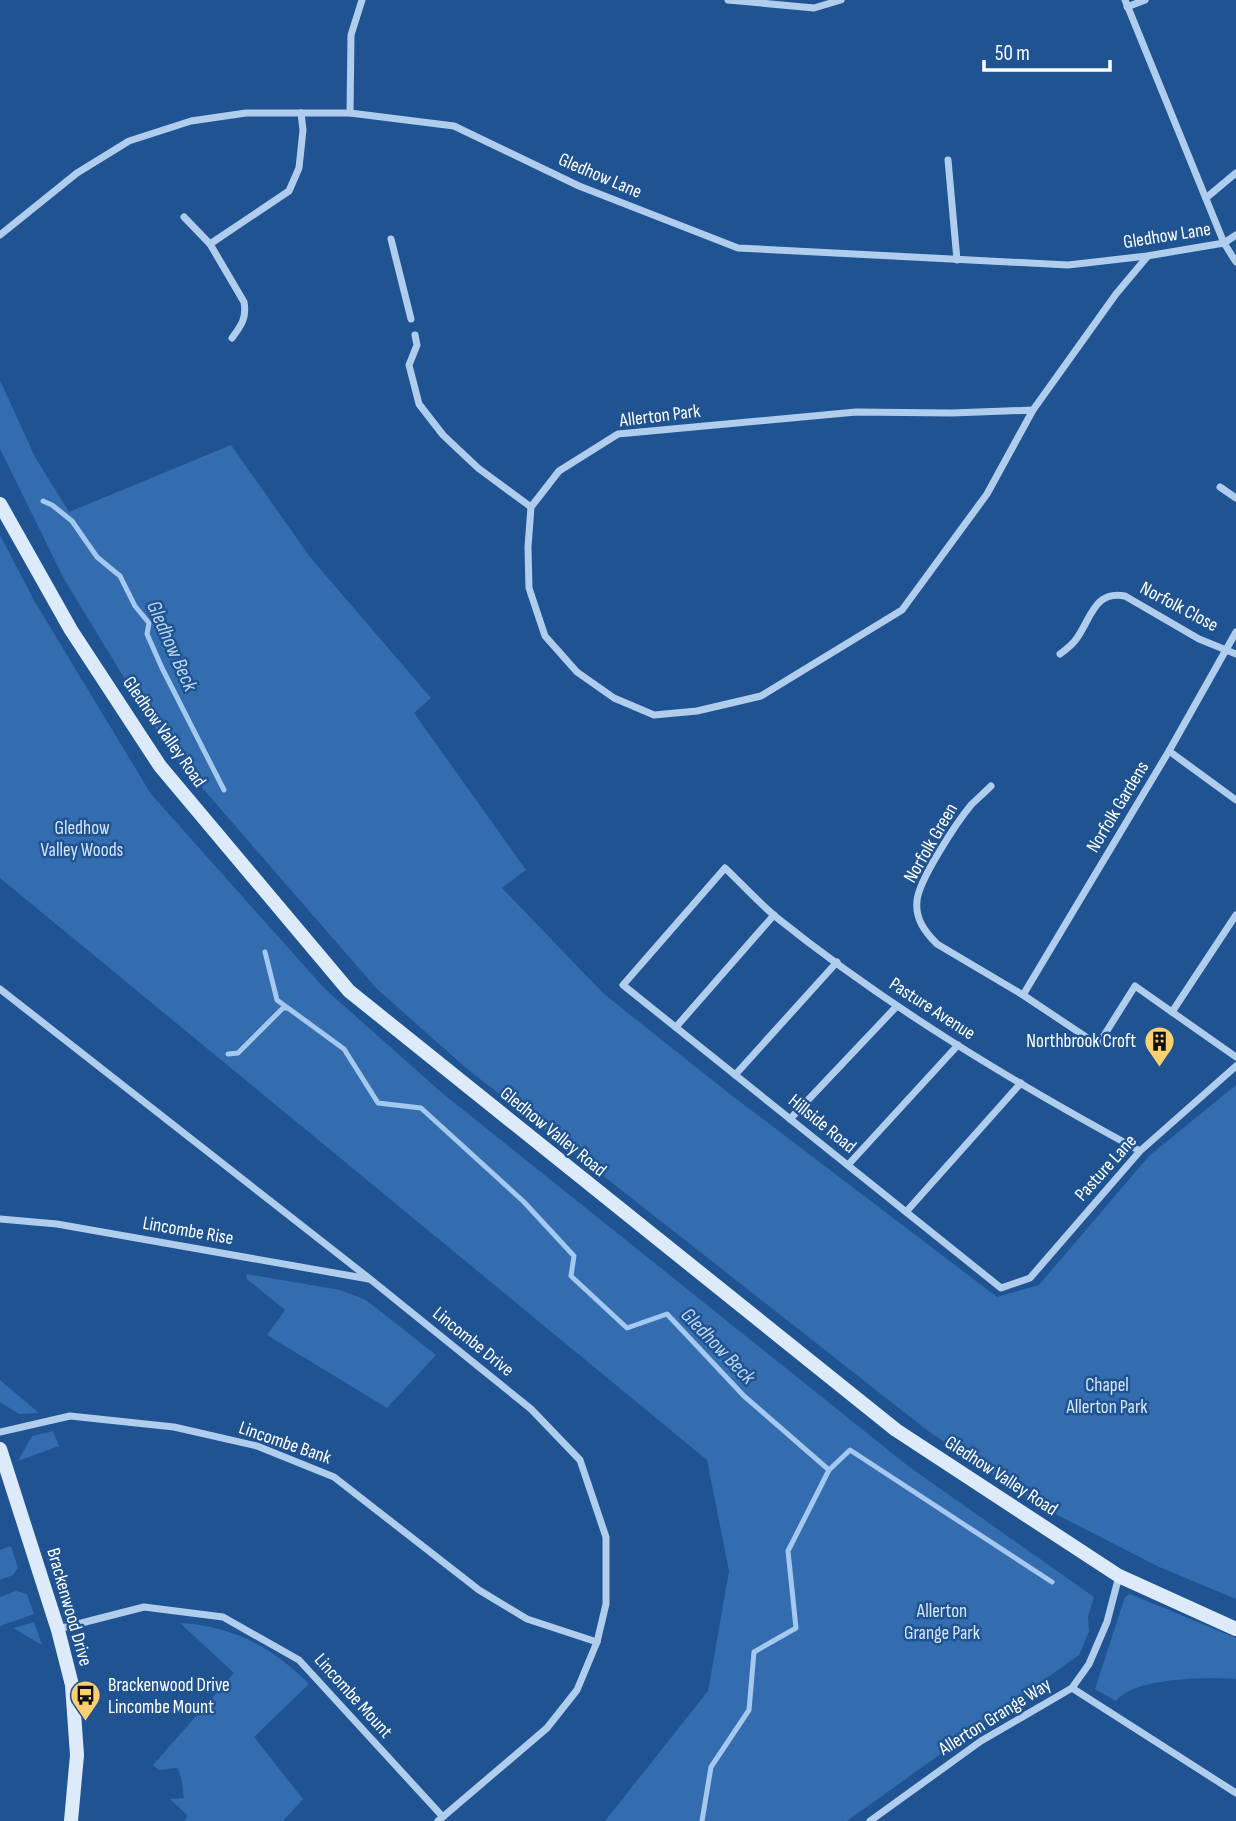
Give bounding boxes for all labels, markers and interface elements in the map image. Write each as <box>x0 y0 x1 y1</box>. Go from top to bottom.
scale bar <box>984 28 1110 72</box>
text: 50 m <box>995 41 1030 66</box>
street label: Gledhow Lane <box>555 148 645 204</box>
street label: Gledhow Lane <box>1122 218 1212 254</box>
street label: Allerton Park <box>617 400 702 432</box>
street label: Norfolk Close <box>1136 577 1222 637</box>
water label: Gledhow Beck <box>141 597 204 696</box>
street label: Gledhow Valley Road <box>117 672 211 792</box>
street label: Norfolk Gardens <box>1082 757 1154 857</box>
street label: Norfolk Green <box>899 799 963 887</box>
park label: Gledhow Valley Woods <box>41 817 124 862</box>
street label: Pasture Avenue <box>885 973 979 1045</box>
building icon: Northbrook Croft <box>1142 1024 1176 1068</box>
place label: Northbrook Croft <box>1026 1030 1136 1053</box>
street label: Gledhow Valley Road <box>495 1082 611 1182</box>
street label: Hillside Road <box>783 1090 861 1158</box>
street label: Pasture Lane <box>1070 1130 1142 1206</box>
street label: Lincombe Rise <box>141 1212 235 1250</box>
street label: Lincombe Drive <box>428 1302 518 1382</box>
water label: Gledhow Beck <box>675 1303 761 1390</box>
park label: Chapel Allerton Park <box>1065 1374 1148 1419</box>
street label: Lincombe Bank <box>236 1416 335 1470</box>
street label: Gledhow Valley Road <box>940 1431 1062 1521</box>
street label: Brackenwood Drive <box>41 1545 97 1669</box>
park label: Allerton Grange Park <box>904 1600 981 1645</box>
street label: Lincombe Mount <box>309 1649 397 1743</box>
street label: Allerton Grange Way <box>934 1673 1056 1761</box>
place label: Brackenwood Drive Lincombe Mount <box>108 1674 230 1719</box>
bus stop icon: Brackenwood Drive Lincombe Mount <box>68 1679 102 1723</box>

